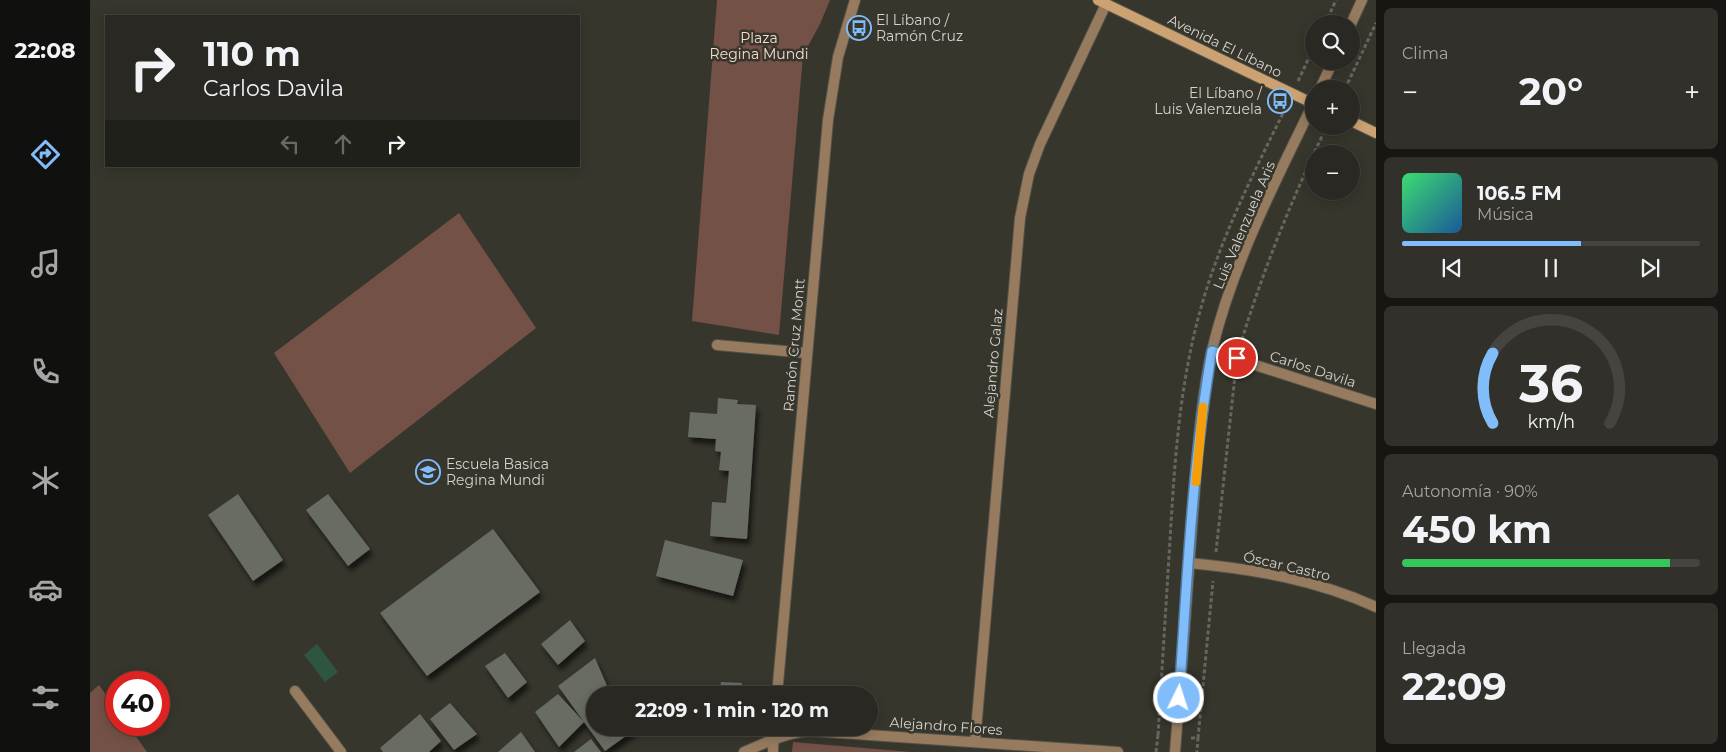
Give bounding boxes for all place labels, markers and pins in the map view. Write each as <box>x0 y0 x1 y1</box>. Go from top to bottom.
place label: El Líbano / Ramón Cruz <box>876 11 963 45</box>
bus stop icon: El Líbano / Ramón Cruz <box>846 15 872 41</box>
place label: El Líbano / Luis Valenzuela <box>1154 84 1263 118</box>
bus stop icon: El Líbano / Luis Valenzuela <box>1267 88 1293 114</box>
pin <box>1216 337 1258 379</box>
place label: Escuela Basica Regina Mundi <box>446 455 549 489</box>
school or university icon: Escuela Basica Regina Mundi <box>415 459 441 485</box>

